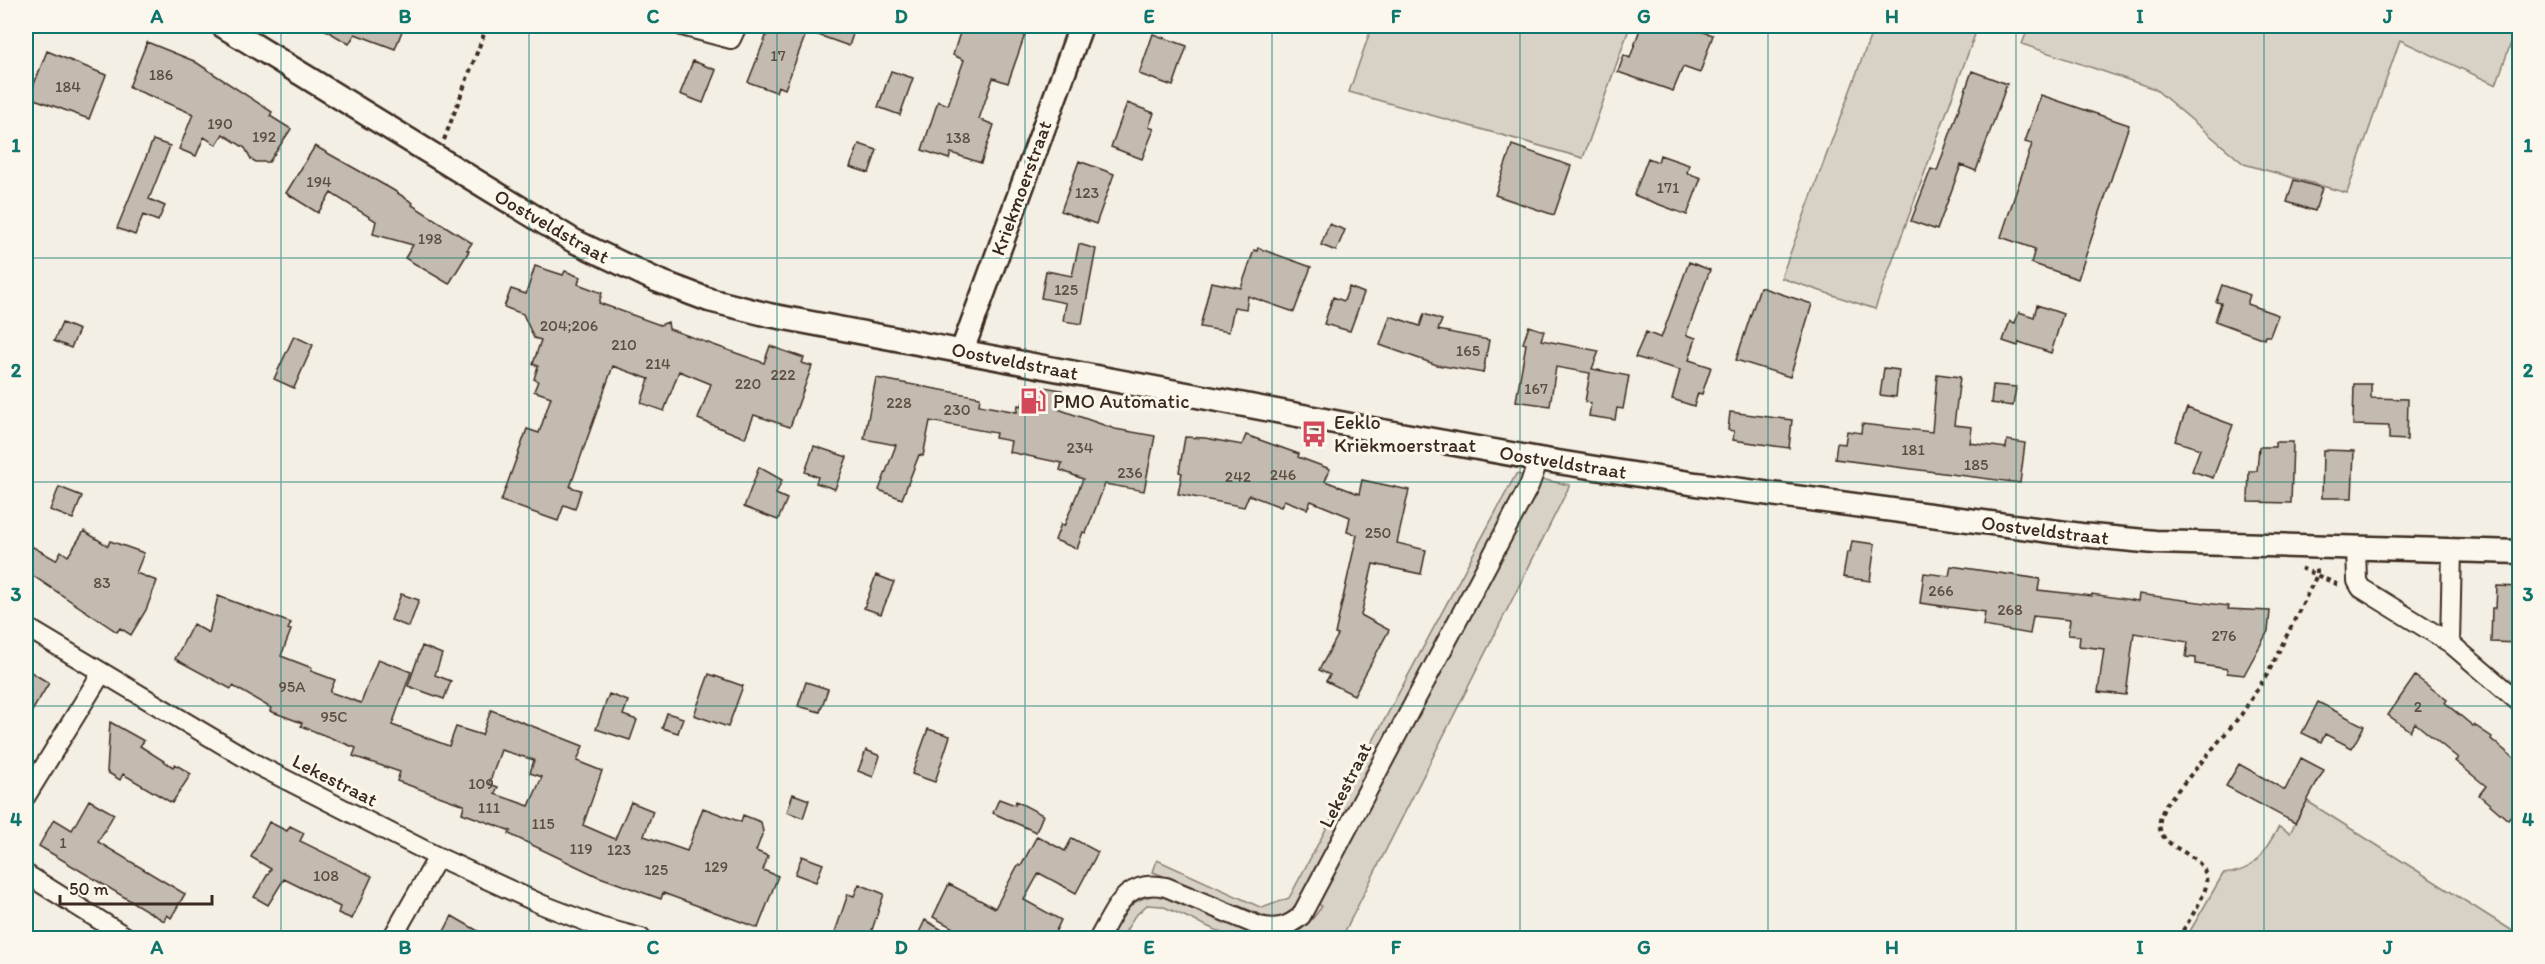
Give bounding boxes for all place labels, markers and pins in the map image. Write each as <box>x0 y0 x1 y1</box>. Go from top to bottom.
fuel station icon: PMO Automatic <box>1018 386 1048 416</box>
place label: PMO Automatic <box>1053 389 1190 413</box>
place label: Eeklo Kriekmoerstraat <box>1334 410 1476 457</box>
bus stop icon: Eeklo Kriekmoerstraat <box>1299 419 1329 449</box>

